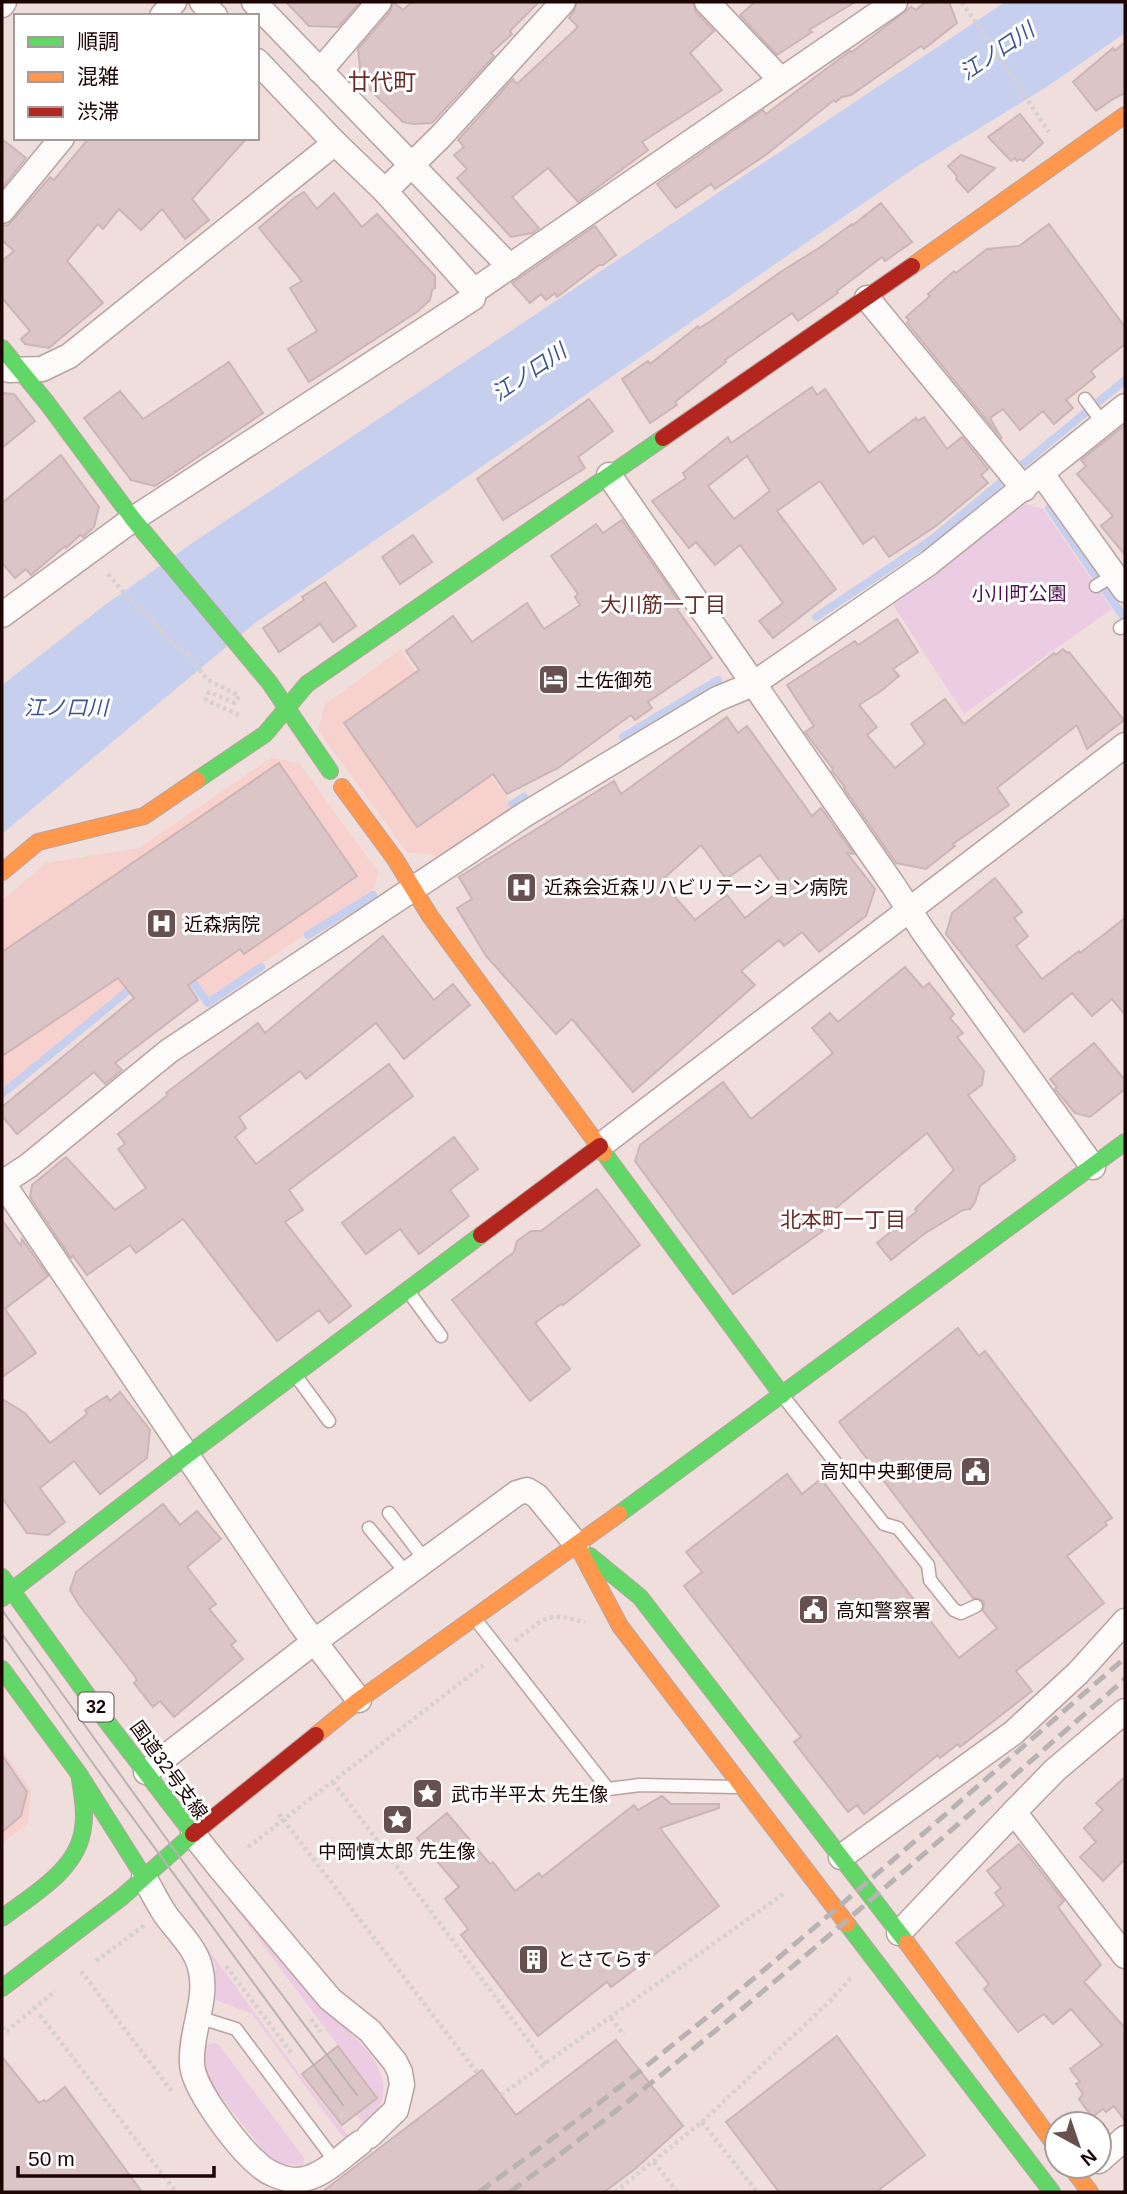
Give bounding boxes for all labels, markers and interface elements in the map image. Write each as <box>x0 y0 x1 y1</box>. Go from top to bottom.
legend <box>14 14 259 140</box>
water label: 江ノ口川 <box>956 17 1040 84</box>
text: 順調 <box>77 30 119 53</box>
text: 混雑 <box>77 65 119 88</box>
district label: 廿代町 <box>348 69 417 95</box>
text: 渋滞 <box>77 100 119 123</box>
water label: 江ノ口川 <box>488 338 572 405</box>
park label: 小川町公園 <box>971 583 1067 604</box>
district label: 大川筋一丁目 <box>600 593 726 616</box>
hotel icon: 土佐御苑 <box>536 663 570 697</box>
place label: 土佐御苑 <box>576 670 652 691</box>
water label: 江ノ口川 <box>24 696 110 719</box>
hospital icon: 近森会近森リハビリテーション病院 <box>504 870 538 904</box>
place label: 近森会近森リハビリテーション病院 <box>544 877 848 898</box>
hospital icon: 近森病院 <box>144 907 178 941</box>
place label: 近森病院 <box>184 914 260 935</box>
district label: 北本町一丁目 <box>780 1208 906 1231</box>
public building icon: 高知中央郵便局 <box>959 1454 993 1488</box>
place label: 高知中央郵便局 <box>820 1461 953 1482</box>
public building icon: 高知警察署 <box>796 1593 830 1627</box>
place label: 高知警察署 <box>836 1600 931 1621</box>
road number: 32 <box>78 1692 114 1722</box>
street label: 国道32号支線 <box>126 1717 212 1823</box>
place icon: 武市半平太 先生像 <box>411 1777 445 1811</box>
place label: 武市半平太 先生像 <box>451 1784 608 1805</box>
place icon: 中岡慎太郎 先生像 <box>380 1803 414 1837</box>
place label: 中岡慎太郎 先生像 <box>318 1841 476 1862</box>
building icon: とさてらす <box>517 1942 551 1976</box>
place label: とさてらす <box>557 1949 652 1970</box>
north arrow <box>1043 2110 1113 2180</box>
scale bar <box>18 2134 214 2178</box>
text: N <box>1077 2145 1101 2170</box>
text: 50 m <box>28 2147 75 2170</box>

